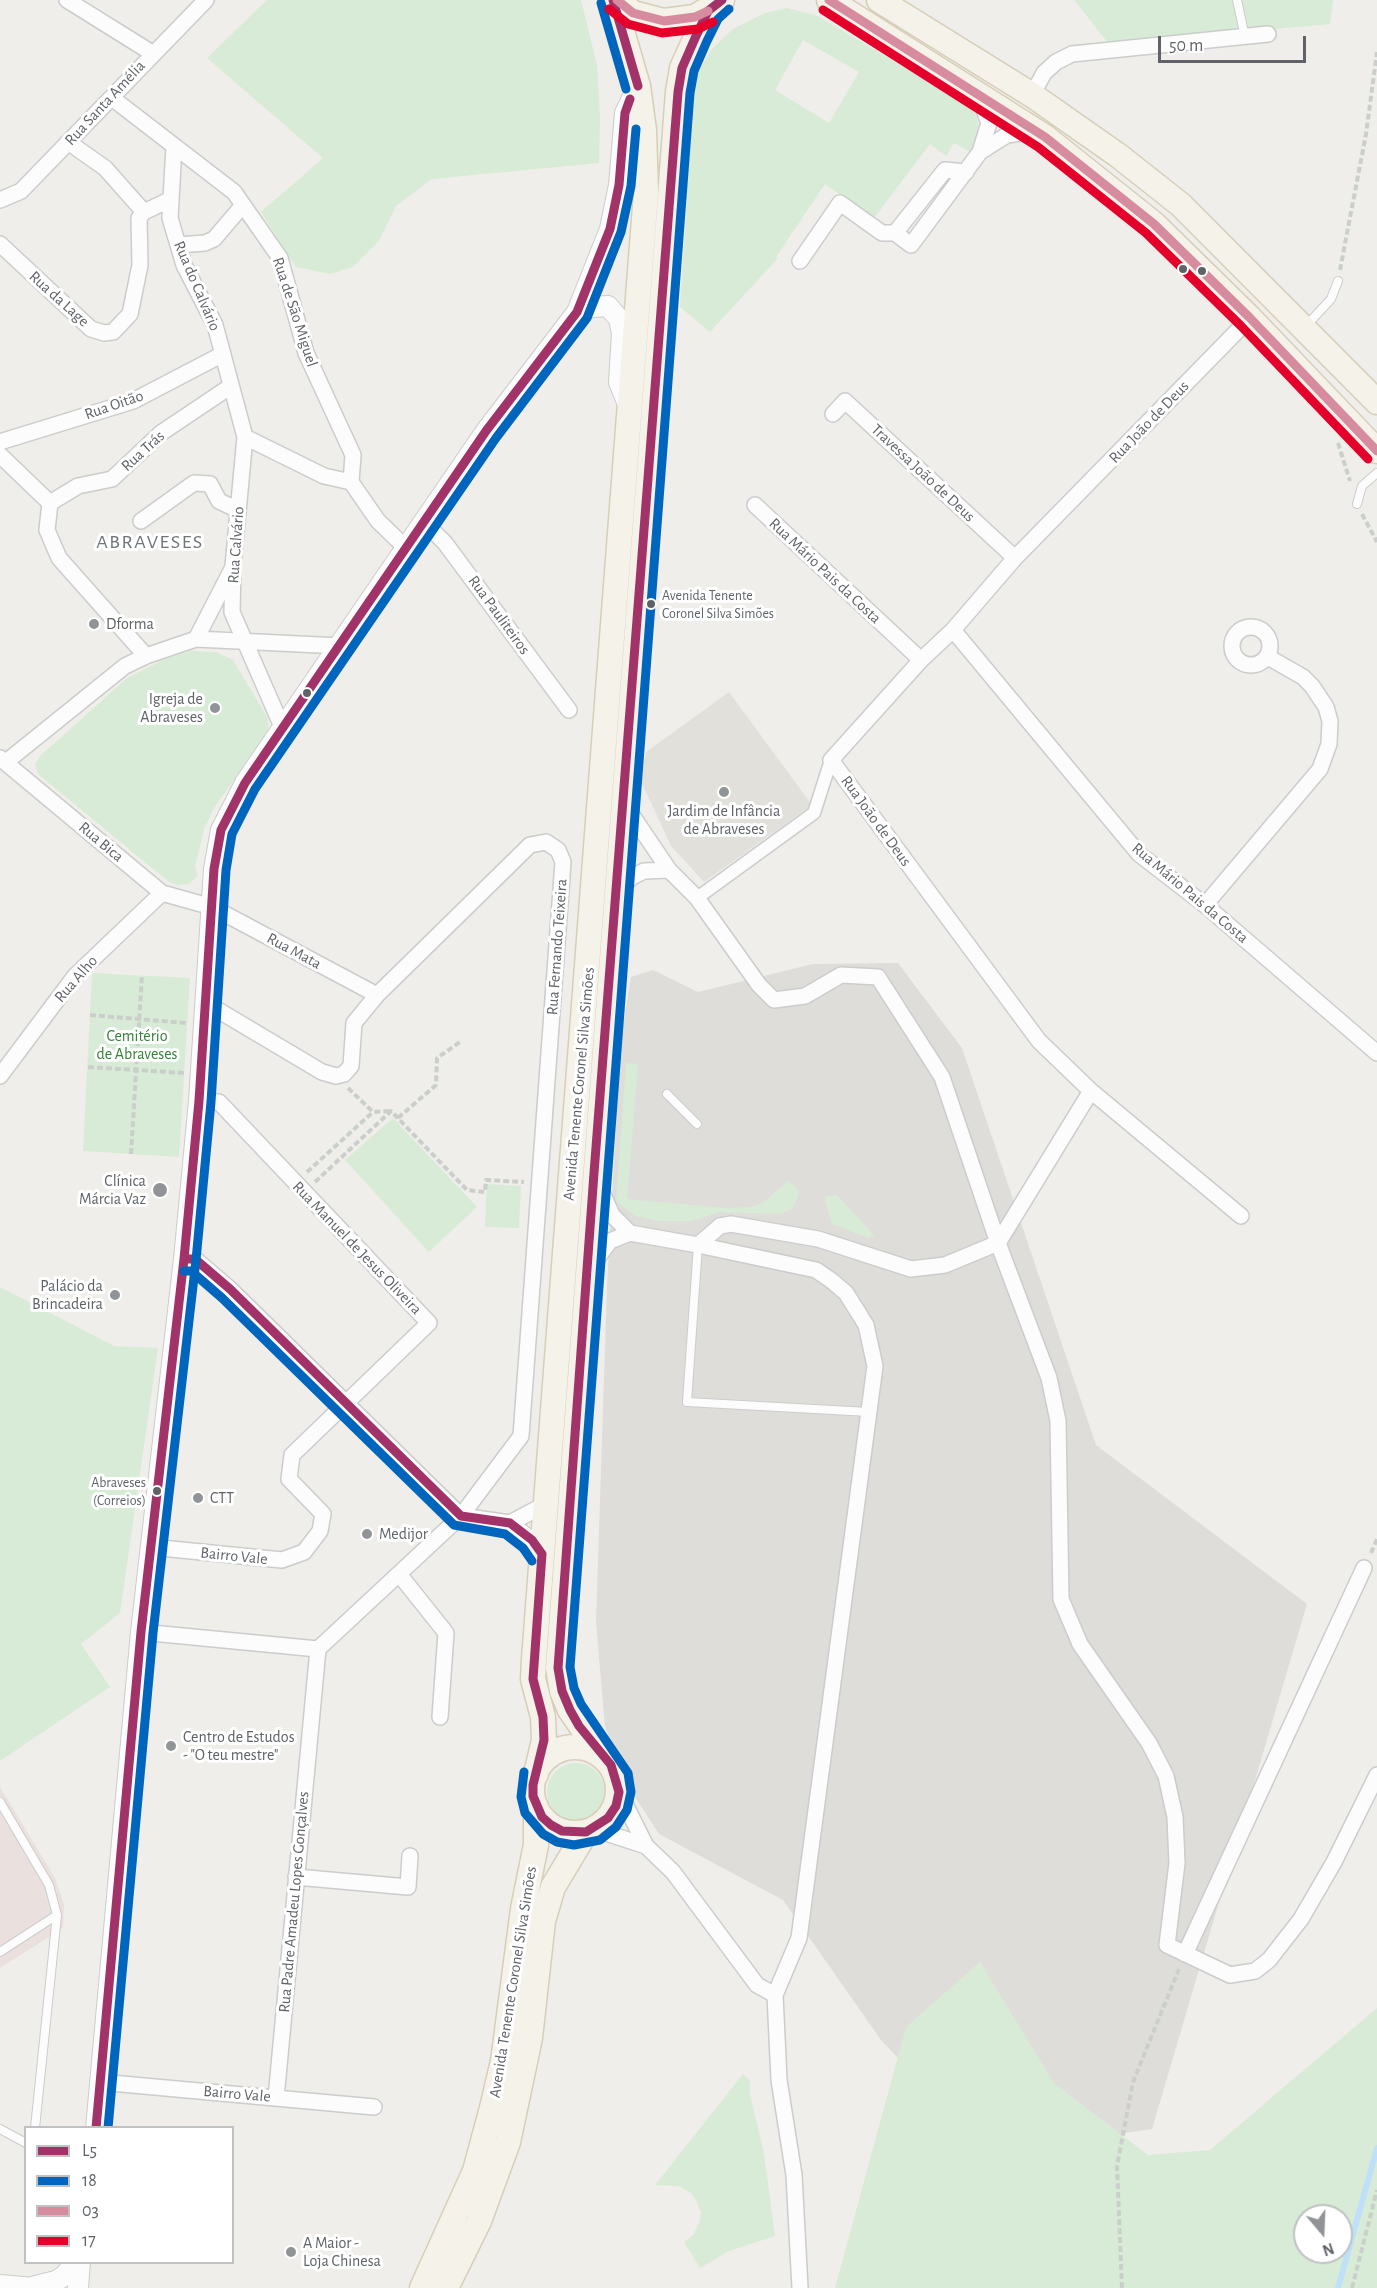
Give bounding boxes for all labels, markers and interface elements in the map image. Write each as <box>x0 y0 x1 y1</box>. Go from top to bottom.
scale bar <box>1161 24 1310 62</box>
text: 50 m <box>1169 37 1203 55</box>
street label: Rua Santa Amélia <box>61 57 149 149</box>
street label: Rua do Calvário <box>169 238 225 334</box>
street label: Rua de São Miguel <box>268 255 322 369</box>
unlabelled marker <box>1177 263 1189 275</box>
unlabelled marker <box>1196 265 1208 277</box>
street label: Rua da Lage <box>25 267 93 331</box>
street label: Rua João de Deus <box>1105 377 1193 467</box>
street label: Rua Oitão <box>82 386 146 424</box>
street label: Travessa João de Deus <box>867 420 979 526</box>
street label: Rua Trás <box>117 427 169 475</box>
street label: Rua Calvário <box>224 506 248 584</box>
street label: Rua Mário Pais da Costa <box>765 514 885 628</box>
district label: ABRAVESES <box>96 530 204 554</box>
street label: Rua Pauliteiros <box>464 572 534 658</box>
place label: Avenida Tenente Coronel Silva Simões <box>662 588 774 620</box>
marker: Avenida Tenente Coronel Silva Simões <box>645 598 657 610</box>
place label: Dforma <box>106 614 154 634</box>
marker: Dforma <box>87 617 101 631</box>
unlabelled marker <box>301 687 313 699</box>
place label: Igreja de Abraveses <box>140 689 203 727</box>
marker: Igreja de Abraveses <box>208 701 222 715</box>
street label: Rua João de Deus <box>837 772 915 870</box>
marker: Jardim de Infância de Abraveses <box>717 785 731 799</box>
place label: Jardim de Infância de Abraveses <box>668 801 780 839</box>
street label: Rua Bica <box>75 818 127 866</box>
street label: Rua Mário Pais da Costa <box>1128 839 1252 947</box>
street label: Rua Fernando Teixeira <box>543 878 571 1016</box>
street label: Rua Mata <box>263 929 325 973</box>
street label: Rua Alho <box>50 952 102 1006</box>
street label: Avenida Tenente Coronel Silva Simões <box>559 966 599 1202</box>
park label: Cemitério de Abraveses <box>97 1026 177 1064</box>
place label: Clínica Márcia Vaz <box>79 1171 146 1209</box>
street label: Rua Manuel de Jesus Oliveira <box>288 1177 426 1319</box>
marker: Clínica Márcia Vaz <box>151 1181 169 1199</box>
place label: Palácio da Brincadeira <box>32 1276 103 1314</box>
marker: Palácio da Brincadeira <box>108 1288 122 1302</box>
place label: Abraveses (Correios) <box>91 1475 146 1508</box>
marker: Abraveses (Correios) <box>151 1485 163 1497</box>
place label: CTT <box>210 1488 234 1508</box>
marker: CTT <box>191 1491 205 1505</box>
place label: Medijor <box>379 1524 428 1544</box>
marker: Medijor <box>360 1527 374 1541</box>
street label: Bairro Vale <box>199 1543 269 1569</box>
place label: Centro de Estudos - "O teu mestre" <box>183 1727 295 1765</box>
marker: Centro de Estudos - "O teu mestre" <box>164 1739 178 1753</box>
street label: Rua Padre Amadeu Lopes Gonçalves <box>275 1791 313 2013</box>
street label: Avenida Tenente Coronel Silva Simões <box>485 1865 541 2099</box>
street label: Bairro Vale <box>203 2081 271 2107</box>
legend <box>24 2126 234 2264</box>
text: L5 <box>82 2142 97 2160</box>
text: 18 <box>82 2172 97 2190</box>
text: 03 <box>82 2202 99 2220</box>
north arrow <box>1293 2204 1353 2264</box>
text: 17 <box>82 2232 96 2250</box>
place label: A Maior - Loja Chinesa <box>303 2233 381 2271</box>
text: N <box>1320 2240 1336 2259</box>
marker: A Maior - Loja Chinesa <box>284 2245 298 2259</box>

